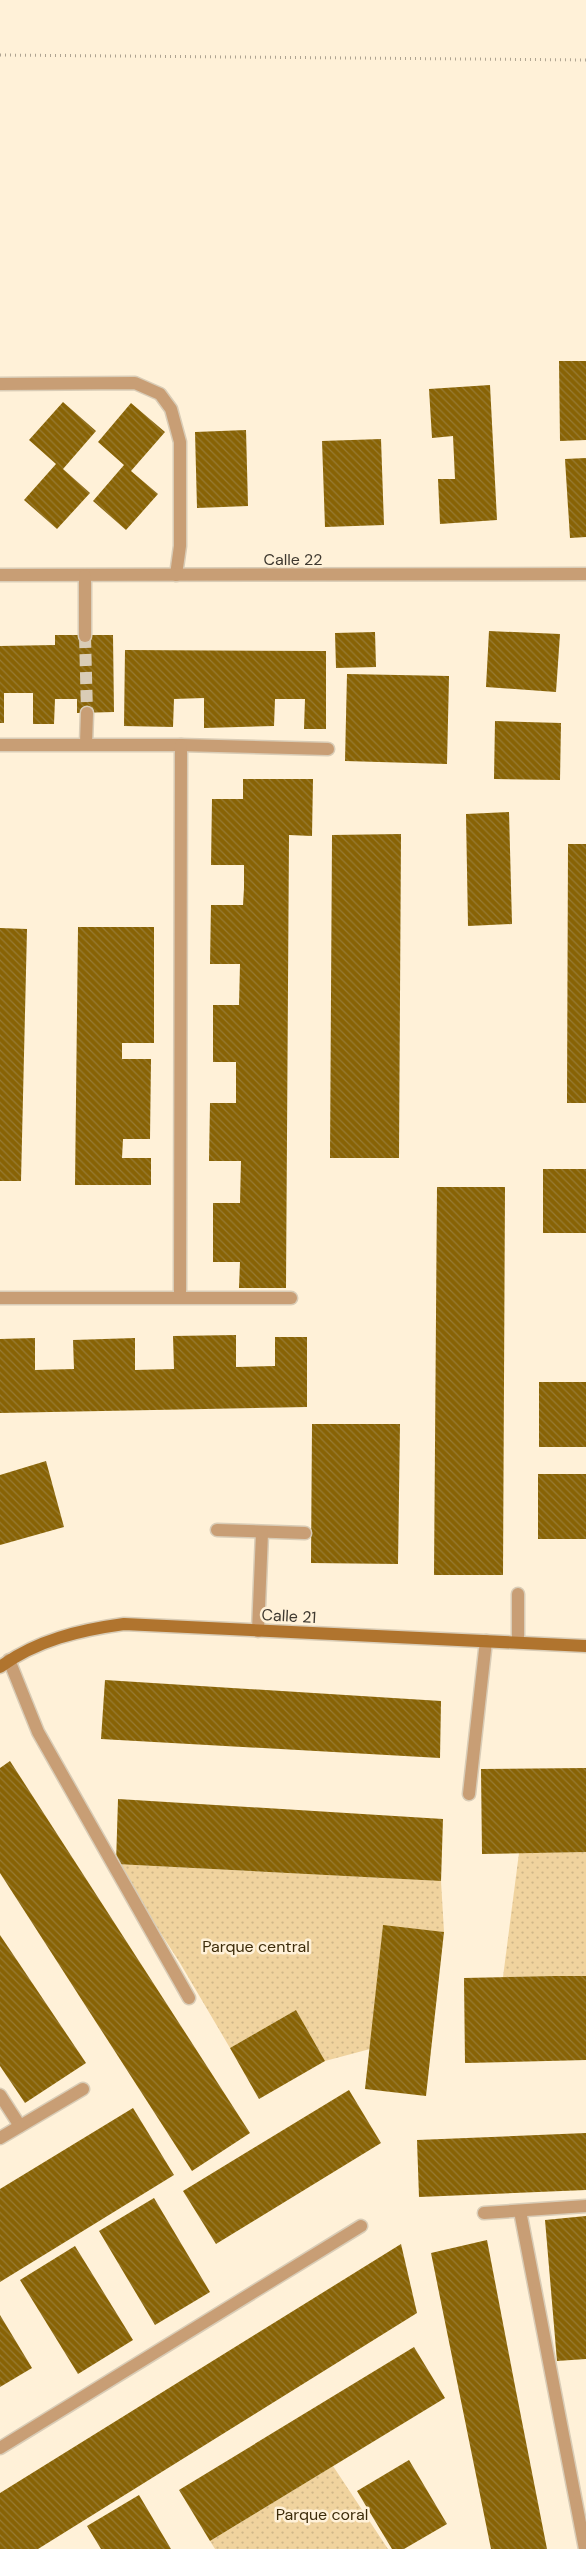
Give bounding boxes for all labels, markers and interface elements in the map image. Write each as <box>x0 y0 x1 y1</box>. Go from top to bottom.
street label: Calle 22 <box>263 549 323 570</box>
street label: Calle 21 <box>261 1604 317 1628</box>
park label: Parque central <box>202 1936 310 1957</box>
park label: Parque coral <box>276 2504 368 2525</box>

